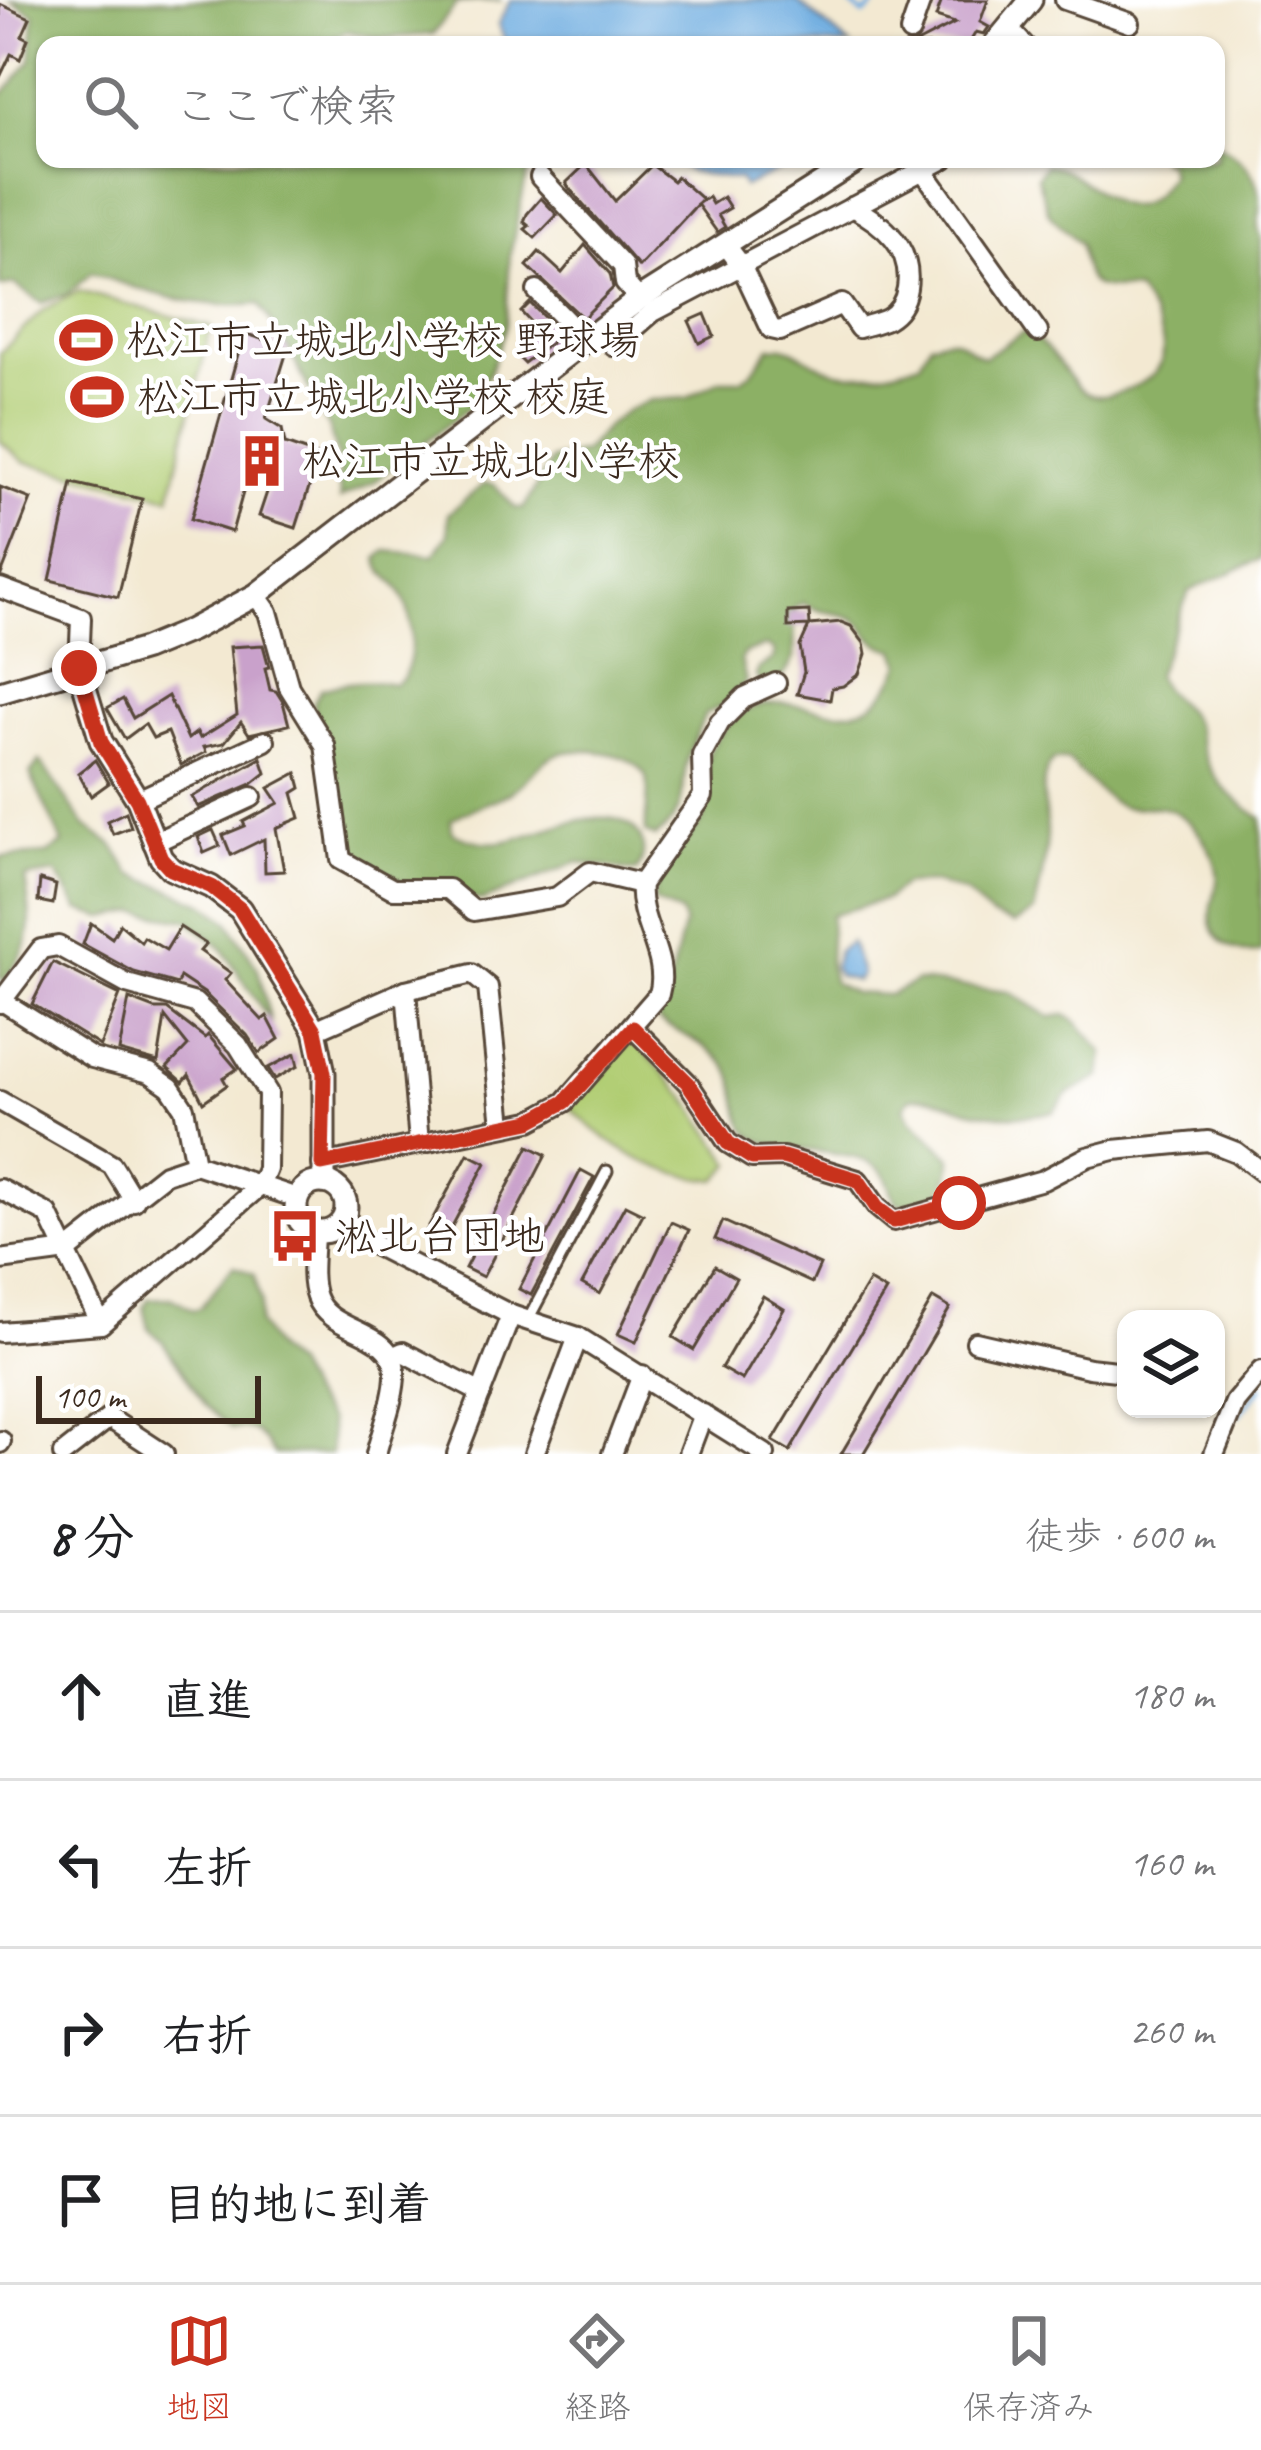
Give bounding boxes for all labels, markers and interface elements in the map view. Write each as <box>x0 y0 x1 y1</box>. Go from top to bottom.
search box <box>36 36 1225 168</box>
icon: search <box>78 69 144 135</box>
text: ここで検索 <box>174 78 399 135</box>
sports icon: 松江市立城北小学校 野球場 <box>57 311 115 369</box>
place label: 松江市立城北小学校 野球場 <box>126 314 640 367</box>
sports icon: 松江市立城北小学校 校庭 <box>68 368 126 426</box>
place label: 松江市立城北小学校 校庭 <box>137 371 609 424</box>
building icon: 松江市立城北小学校 <box>233 432 291 490</box>
place label: 松江市立城北小学校 <box>302 435 680 488</box>
route end <box>52 641 106 695</box>
route start <box>932 1176 986 1230</box>
bus stop icon: 淞北台団地 <box>266 1207 324 1265</box>
place label: 淞北台団地 <box>335 1210 545 1263</box>
map controls <box>1117 1310 1225 1418</box>
button: layers <box>1117 1310 1225 1418</box>
scale bar <box>36 1370 261 1423</box>
text: 100 m <box>54 1376 125 1418</box>
text: 8 分 <box>48 1505 134 1569</box>
text: 徒歩 · 600 m <box>1025 1512 1213 1561</box>
icon: ahead <box>48 1663 114 1729</box>
text: 180 m <box>1129 1671 1213 1720</box>
text: 直進 <box>162 1672 252 1729</box>
icon: left <box>48 1831 114 1897</box>
text: 160 m <box>1129 1839 1213 1888</box>
text: 左折 <box>162 1840 252 1897</box>
icon: right <box>48 1999 114 2065</box>
text: 260 m <box>1129 2007 1213 2056</box>
text: 右折 <box>162 2008 252 2065</box>
icon: arrive <box>48 2167 114 2233</box>
text: 目的地に到着 <box>162 2176 432 2233</box>
tab: 地図 <box>166 2308 232 2428</box>
tab: 経路 <box>564 2308 630 2428</box>
tab: 保存済み <box>963 2308 1095 2428</box>

